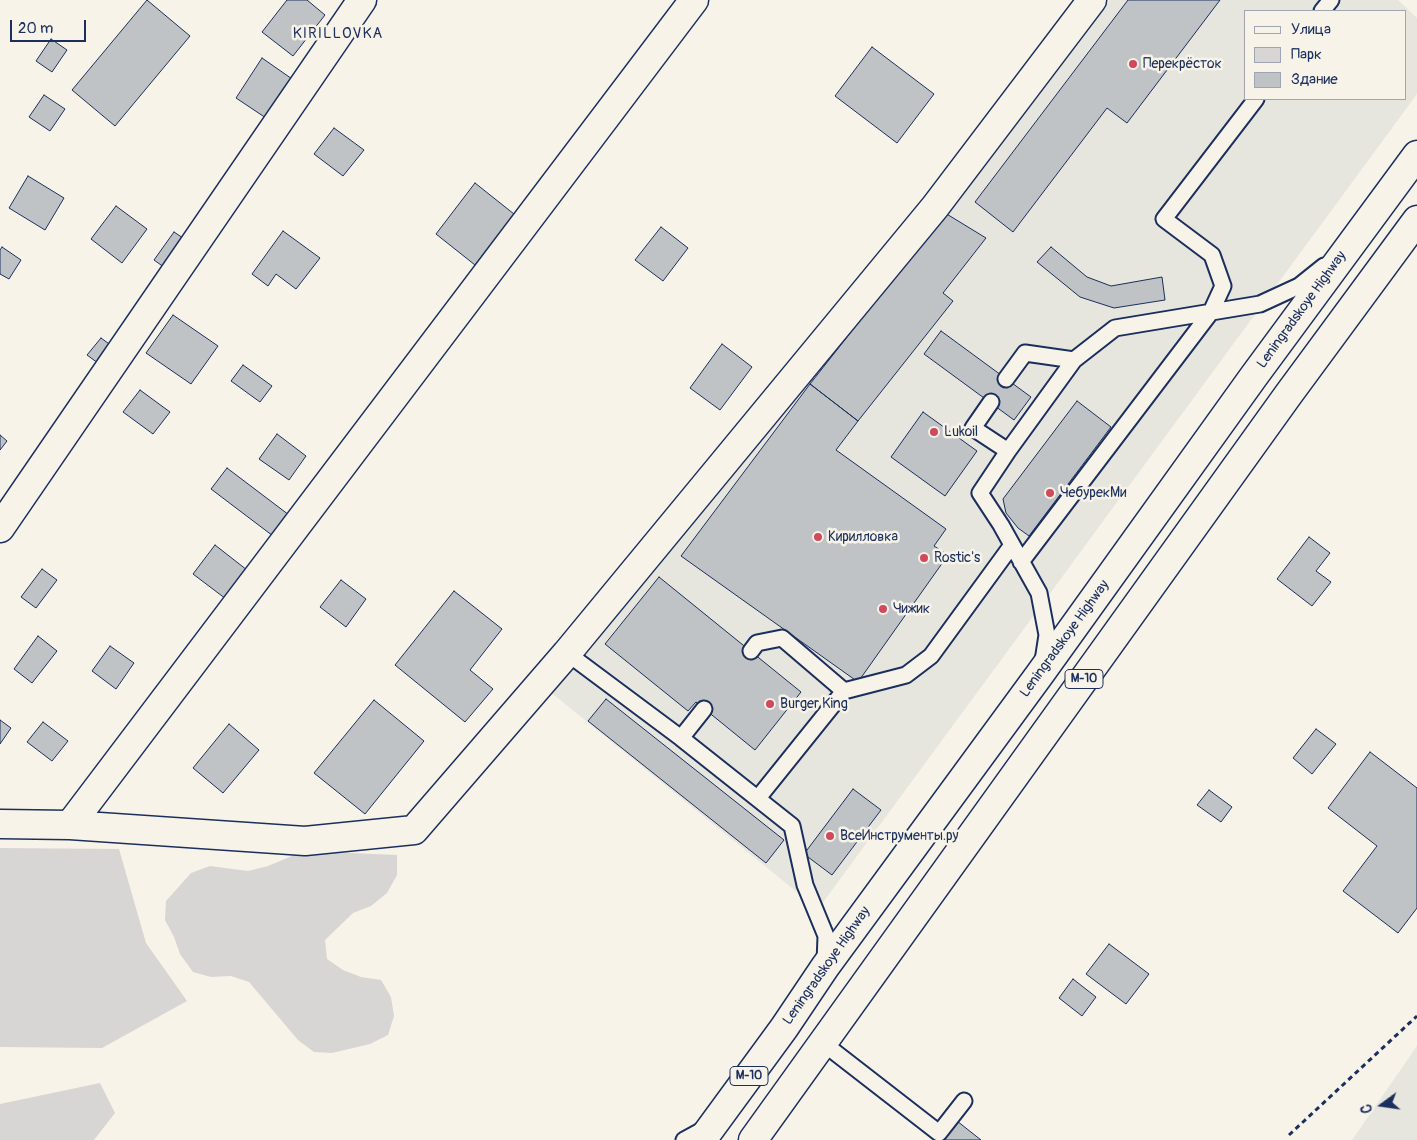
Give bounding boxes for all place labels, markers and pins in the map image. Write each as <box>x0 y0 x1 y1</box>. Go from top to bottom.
place label: Перекрёсток <box>1143 56 1222 72</box>
marker: Перекрёсток <box>1127 58 1139 70</box>
place label: Lukoil <box>944 424 978 440</box>
marker: Lukoil <box>928 426 940 438</box>
place label: ЧебурекМи <box>1060 485 1126 501</box>
marker: ЧебурекМи <box>1044 487 1056 499</box>
place label: Кирилловка <box>828 529 898 545</box>
marker: Кирилловка <box>812 531 824 543</box>
place label: Rostiс's <box>934 550 980 566</box>
marker: Rostiс's <box>918 552 930 564</box>
place label: Чижик <box>893 601 930 617</box>
marker: Чижик <box>877 603 889 615</box>
place label: Burger King <box>780 696 848 712</box>
marker: Burger King <box>764 698 776 710</box>
place label: ВсеИнструменты.ру <box>840 828 959 844</box>
marker: ВсеИнструменты.ру <box>824 830 836 842</box>

